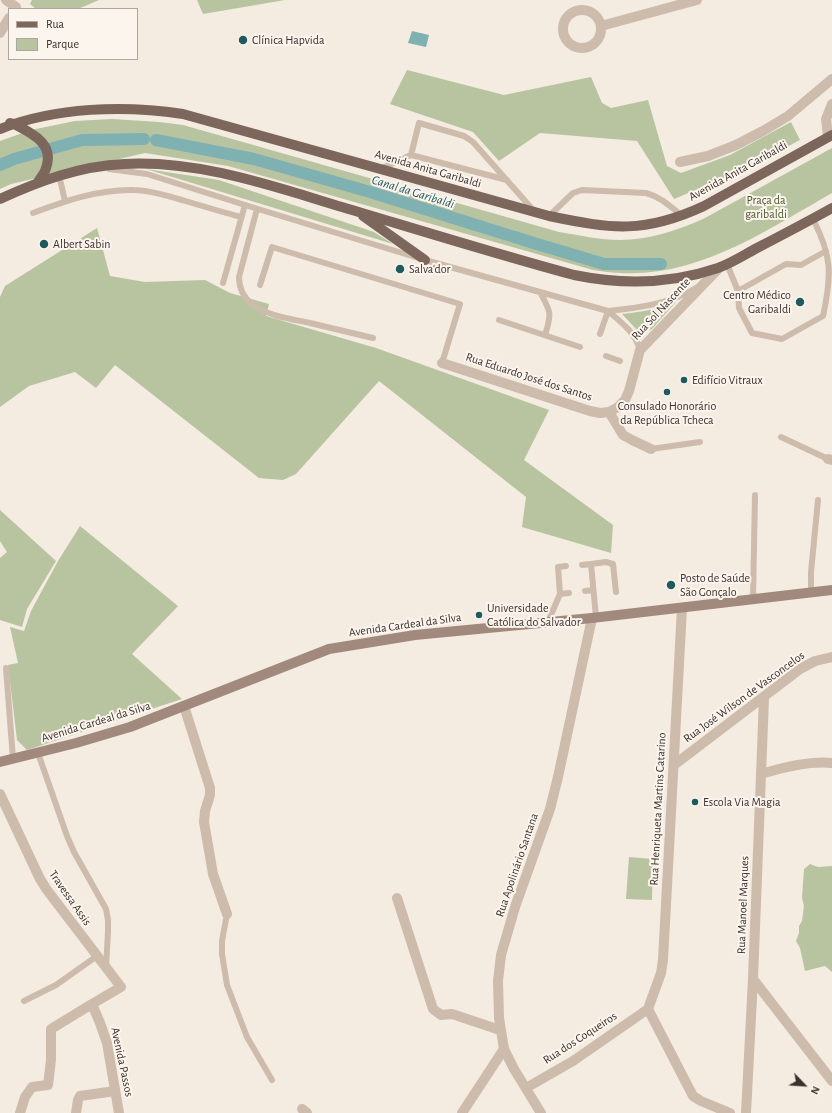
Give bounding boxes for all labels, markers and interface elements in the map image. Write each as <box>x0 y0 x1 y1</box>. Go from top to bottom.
legend <box>8 8 138 60</box>
text: Rua <box>46 18 64 30</box>
place label: Clínica Hapvida <box>252 33 324 47</box>
marker: Clínica Hapvida <box>237 34 249 46</box>
text: Parque <box>46 38 79 50</box>
street label: Avenida Anita Garibaldi <box>686 138 790 204</box>
street label: Avenida Anita Garibaldi <box>373 147 483 191</box>
water label: Canal da Garibaldi <box>370 172 456 212</box>
park label: Praça da garibaldi <box>745 193 787 221</box>
place label: Albert Sabin <box>53 237 111 251</box>
marker: Albert Sabin <box>38 238 50 250</box>
place label: Salva'dor <box>409 262 450 276</box>
marker: Salva'dor <box>394 263 406 275</box>
street label: Rua Sol Nascente <box>629 275 693 343</box>
place label: Centro Médico Garibaldi <box>723 288 791 316</box>
marker: Centro Médico Garibaldi <box>794 296 806 308</box>
street label: Rua Eduardo José dos Santos <box>464 350 594 404</box>
place label: Edifício Vitraux <box>692 373 763 387</box>
marker: Edifício Vitraux <box>679 375 689 385</box>
marker: Consulado Honorário da República Tcheca <box>662 387 672 397</box>
place label: Consulado Honorário da República Tcheca <box>618 399 716 427</box>
place label: Posto de Saúde São Gonçalo <box>680 571 750 599</box>
marker: Posto de Saúde São Gonçalo <box>665 579 677 591</box>
place label: Universidade Católica do Salvador <box>487 601 581 629</box>
street label: Avenida Cardeal da Silva <box>348 610 462 640</box>
marker: Universidade Católica do Salvador <box>474 610 484 620</box>
street label: Rua José Wilson de Vasconcelos <box>681 648 807 746</box>
street label: Avenida Cardeal da Silva <box>40 699 152 745</box>
street label: Rua Henriqueta Martins Catarino <box>647 732 669 886</box>
place label: Escola Via Magia <box>703 795 781 809</box>
marker: Escola Via Magia <box>690 797 700 807</box>
street label: Rua Apolinário Santana <box>492 811 542 919</box>
street label: Rua Manoel Marques <box>734 856 752 954</box>
street label: Travessa Assis <box>46 868 94 928</box>
street label: Rua dos Coqueiros <box>540 1009 620 1067</box>
street label: Avenida Passos <box>108 1026 136 1098</box>
north arrow <box>784 1065 824 1105</box>
text: N <box>809 1084 822 1096</box>

